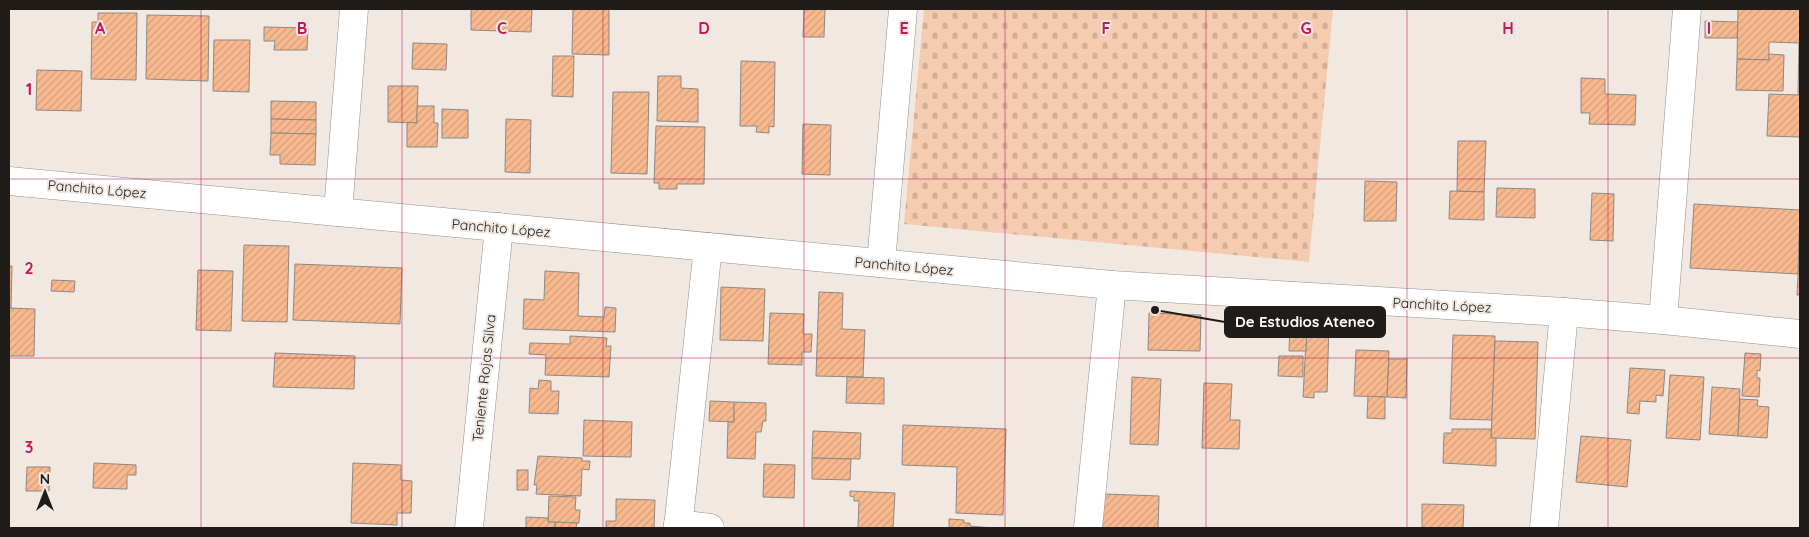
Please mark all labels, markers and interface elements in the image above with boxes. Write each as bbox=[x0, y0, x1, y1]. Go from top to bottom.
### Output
text: A bbox=[95, 18, 106, 38]
text: B bbox=[297, 18, 307, 38]
text: C bbox=[497, 18, 507, 38]
text: D bbox=[698, 18, 710, 38]
text: E bbox=[899, 18, 909, 38]
text: F bbox=[1102, 18, 1111, 38]
text: G bbox=[1300, 18, 1312, 38]
text: H bbox=[1502, 18, 1514, 38]
text: I bbox=[1707, 18, 1711, 38]
text: 1 bbox=[26, 79, 32, 99]
street label: Panchito López bbox=[47, 176, 147, 202]
street label: Panchito López bbox=[451, 215, 551, 241]
street label: Panchito López bbox=[854, 253, 954, 279]
text: 2 bbox=[24, 258, 34, 278]
street label: Panchito López bbox=[1392, 293, 1492, 317]
callout: De Estudios Ateneo bbox=[1225, 307, 1385, 337]
text: De Estudios Ateneo bbox=[1235, 312, 1375, 331]
street label: Teniente Rojas Silva bbox=[468, 313, 500, 443]
text: 3 bbox=[25, 437, 33, 457]
north arrow bbox=[20, 467, 70, 517]
text: N bbox=[40, 470, 50, 488]

